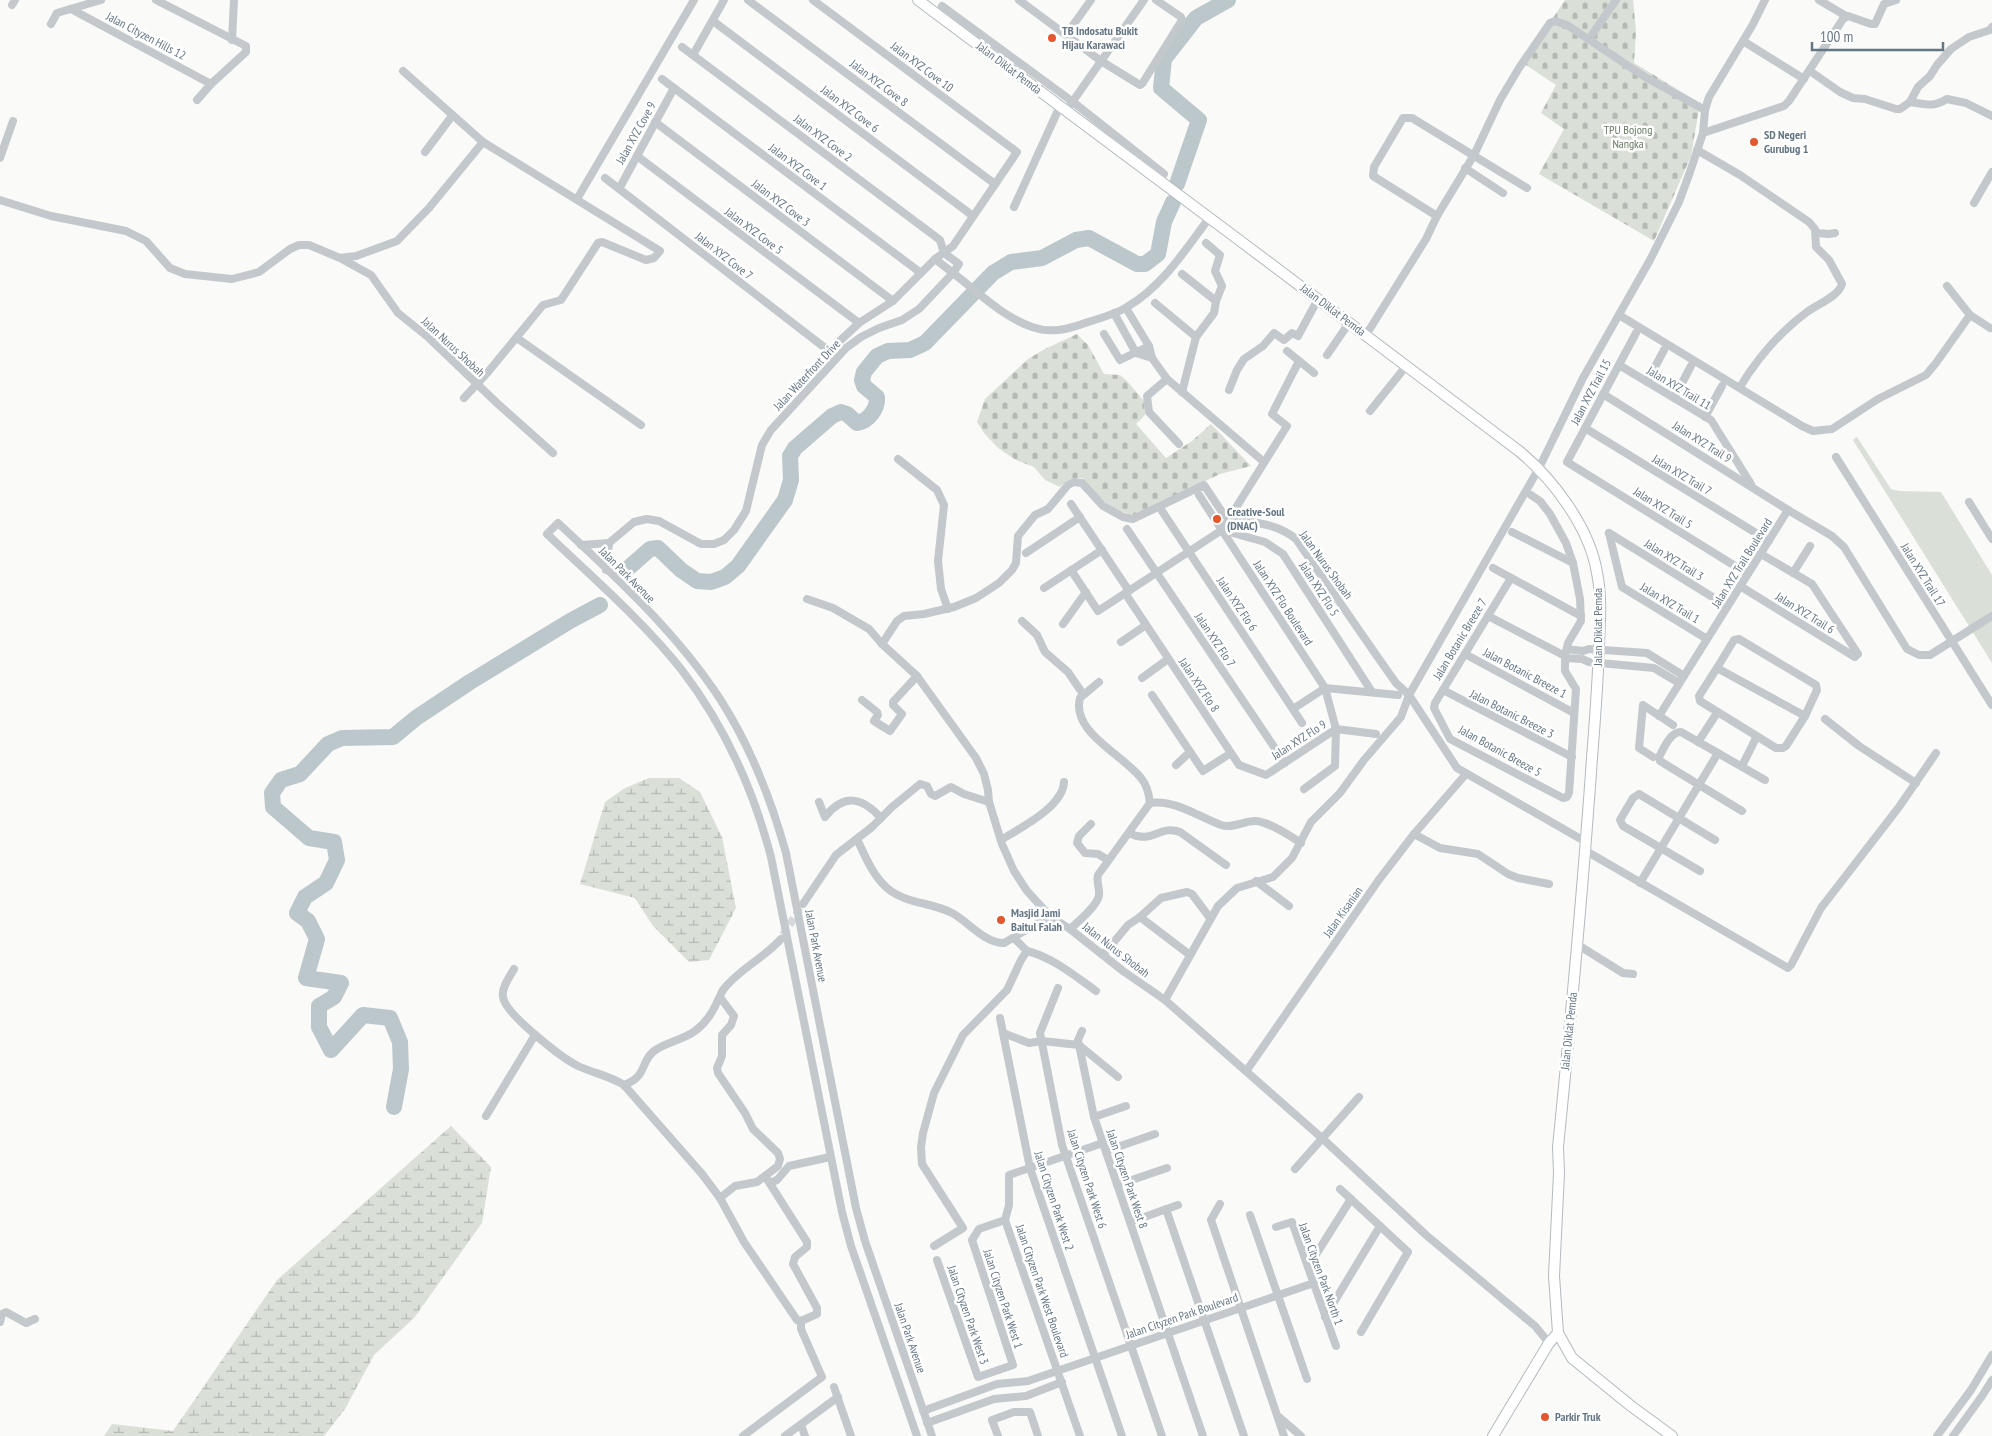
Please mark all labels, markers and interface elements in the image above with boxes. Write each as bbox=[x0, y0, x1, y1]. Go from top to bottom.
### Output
street label: Jalan Cityzen Hills 12 bbox=[103, 8, 189, 63]
scale bar bbox=[1812, 20, 1943, 52]
place label: TB Indosatu Bukit Hijau Karawaci bbox=[1062, 23, 1138, 52]
text: 100 m bbox=[1820, 27, 1853, 46]
marker: TB Indosatu Bukit Hijau Karawaci bbox=[1046, 32, 1058, 44]
street label: Jalan XYZ Cove 10 bbox=[887, 38, 956, 95]
street label: Jalan Diklat Pemda bbox=[973, 38, 1045, 97]
street label: Jalan XYZ Cove 8 bbox=[846, 55, 911, 109]
street label: Jalan XYZ Cove 6 bbox=[817, 81, 882, 135]
street label: Jalan XYZ Cove 9 bbox=[612, 99, 659, 167]
street label: Jalan XYZ Cove 2 bbox=[790, 110, 855, 164]
park label: TPU Bojong Nangka bbox=[1604, 122, 1652, 151]
place label: SD Negeri Gurubug 1 bbox=[1764, 127, 1809, 156]
marker: SD Negeri Gurubug 1 bbox=[1748, 136, 1760, 148]
street label: Jalan XYZ Cove 1 bbox=[765, 139, 830, 193]
street label: Jalan XYZ Cove 3 bbox=[748, 175, 813, 229]
street label: Jalan XYZ Cove 5 bbox=[721, 203, 786, 257]
street label: Jalan XYZ Cove 7 bbox=[692, 228, 756, 283]
street label: Jalan Diklat Pemda bbox=[1297, 280, 1369, 339]
street label: Jalan Nurus Shobah bbox=[418, 313, 488, 380]
street label: Jalan Waterfront Drive bbox=[769, 336, 843, 414]
street label: Jalan XYZ Trail 15 bbox=[1567, 356, 1614, 428]
street label: Jalan XYZ Trail 11 bbox=[1644, 362, 1714, 413]
street label: Jalan XYZ Trail 9 bbox=[1669, 417, 1734, 466]
street label: Jalan XYZ Trail 7 bbox=[1649, 450, 1715, 498]
street label: Jalan XYZ Trail 5 bbox=[1630, 483, 1695, 532]
place label: Creative-Soul (DNAC) bbox=[1227, 504, 1285, 533]
marker: Creative-Soul (DNAC) bbox=[1211, 513, 1223, 525]
street label: Jalan XYZ Trail Boulevard bbox=[1707, 515, 1775, 611]
street label: Jalan Nurus Shobah bbox=[1296, 527, 1356, 602]
street label: Jalan XYZ Trail 3 bbox=[1641, 535, 1706, 584]
street label: Jalan XYZ Trail 17 bbox=[1897, 539, 1949, 609]
street label: Jalan Park Avenue bbox=[595, 543, 659, 606]
street label: Jalan XYZ Flo Boulevard bbox=[1250, 557, 1316, 648]
street label: Jalan XYZ Flo 5 bbox=[1296, 558, 1343, 619]
street label: Jalan XYZ Flo 6 bbox=[1213, 573, 1261, 634]
street label: Jalan XYZ Trail 1 bbox=[1637, 578, 1703, 626]
street label: Jalan Diklat Pemda bbox=[1590, 588, 1605, 667]
street label: Jalan XYZ Trail 6 bbox=[1772, 588, 1837, 637]
street label: Jalan Botanic Breeze 7 bbox=[1429, 595, 1490, 683]
street label: Jalan XYZ Flo 7 bbox=[1191, 609, 1239, 670]
street label: Jalan Botanic Breeze 1 bbox=[1480, 644, 1569, 701]
street label: Jalan XYZ Flo 8 bbox=[1175, 654, 1223, 715]
street label: Jalan Botanic Breeze 3 bbox=[1467, 685, 1557, 741]
street label: Jalan XYZ Flo 9 bbox=[1268, 716, 1329, 763]
street label: Jalan Botanic Breeze 5 bbox=[1455, 721, 1544, 779]
street label: Jalan Kisanian bbox=[1319, 883, 1365, 941]
place label: Masjid Jami Baitul Falah bbox=[1011, 905, 1062, 934]
street label: Jalan Park Avenue bbox=[802, 908, 831, 983]
marker: Masjid Jami Baitul Falah bbox=[995, 914, 1007, 926]
street label: Jalan Nurus Shobah bbox=[1079, 918, 1153, 980]
street label: Jalan Diklat Pemda bbox=[1557, 991, 1580, 1071]
street label: Jalan Cityzen Park West 6 bbox=[1064, 1126, 1111, 1230]
street label: Jalan Cityzen Park West 8 bbox=[1103, 1126, 1151, 1230]
street label: Jalan Cityzen Park West 2 bbox=[1031, 1148, 1078, 1252]
street label: Jalan Cityzen Park North 1 bbox=[1296, 1220, 1347, 1327]
street label: Jalan Cityzen Park West Boulevard bbox=[1012, 1221, 1072, 1359]
street label: Jalan Cityzen Park West 1 bbox=[980, 1246, 1027, 1350]
street label: Jalan Cityzen Park West 3 bbox=[944, 1262, 992, 1366]
street label: Jalan Cityzen Park Boulevard bbox=[1123, 1289, 1240, 1342]
street label: Jalan Park Avenue bbox=[891, 1300, 929, 1375]
place label: Parkir Truk bbox=[1555, 1409, 1601, 1424]
marker: Parkir Truk bbox=[1539, 1411, 1551, 1423]

